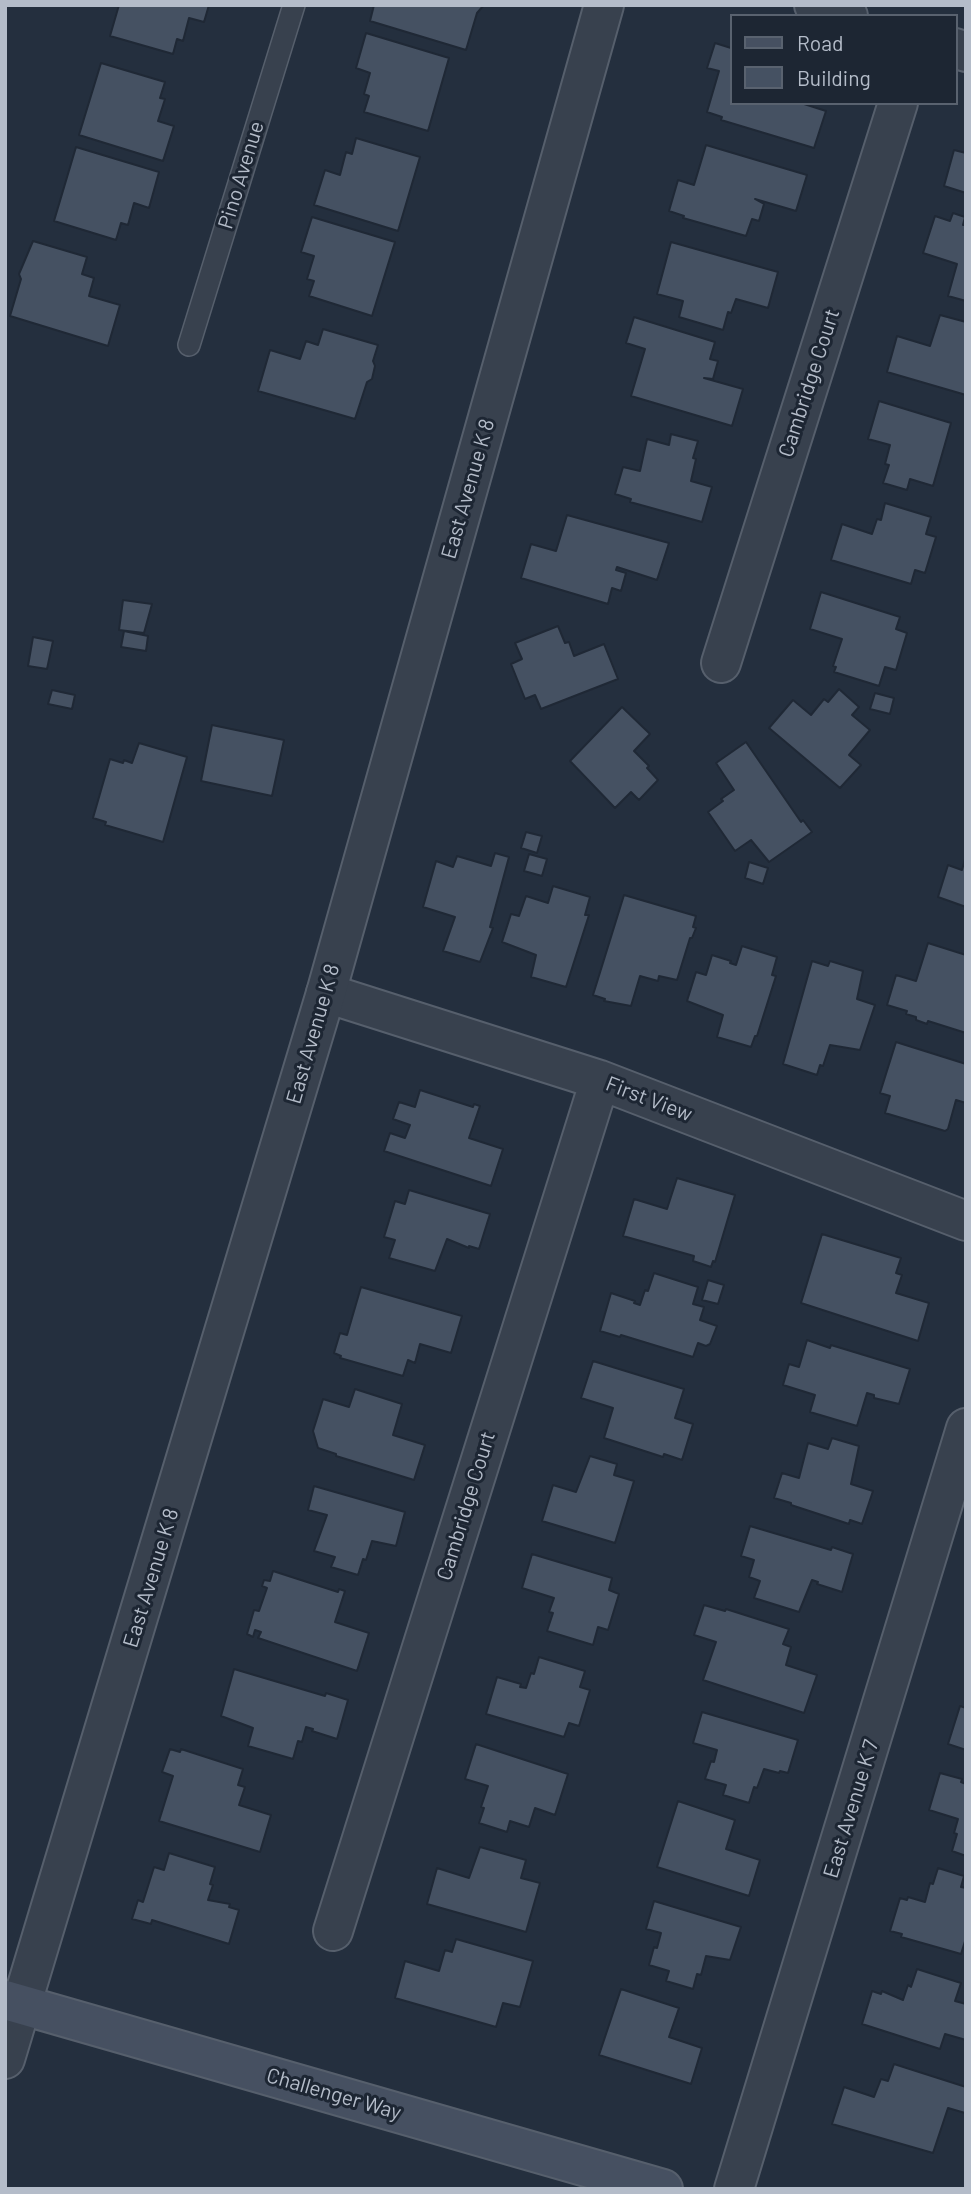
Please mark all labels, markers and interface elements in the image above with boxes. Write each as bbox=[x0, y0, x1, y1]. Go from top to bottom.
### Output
legend bbox=[730, 14, 957, 105]
text: Road bbox=[797, 30, 843, 55]
text: Building bbox=[797, 65, 871, 90]
street label: Pino Avenue bbox=[213, 118, 269, 232]
street label: Cambridge Court bbox=[773, 306, 845, 460]
street label: East Avenue K 8 bbox=[436, 416, 500, 562]
street label: East Avenue K 8 bbox=[281, 961, 345, 1107]
street label: First View bbox=[602, 1071, 696, 1127]
street label: Cambridge Court bbox=[431, 1429, 501, 1583]
street label: East Avenue K 8 bbox=[118, 1505, 184, 1651]
street label: East Avenue K 7 bbox=[818, 1737, 884, 1881]
street label: Challenger Way bbox=[264, 2063, 404, 2125]

